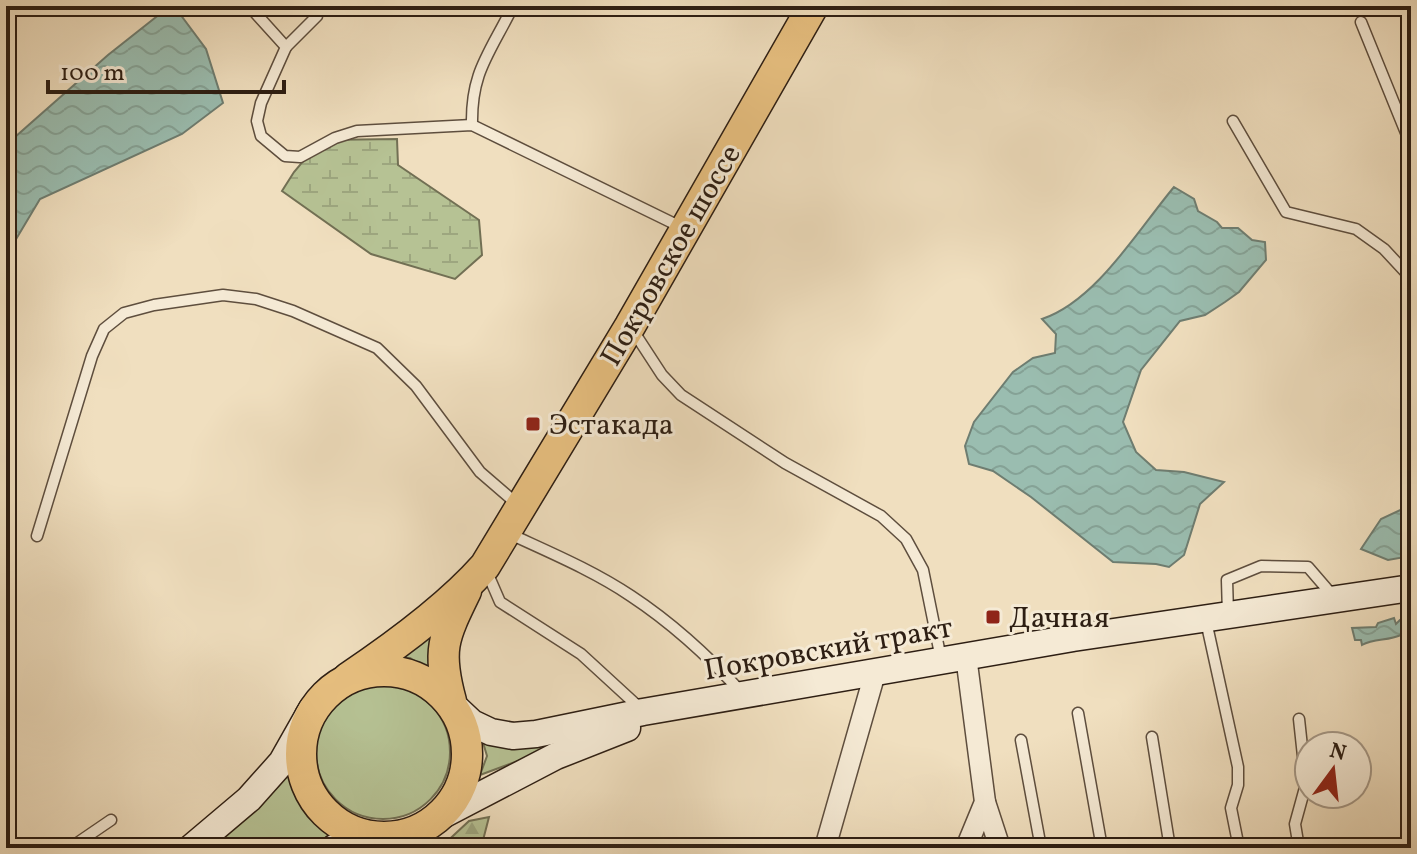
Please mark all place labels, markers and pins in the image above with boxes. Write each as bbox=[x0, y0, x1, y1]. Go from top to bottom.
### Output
place label: Эстакада bbox=[549, 405, 674, 447]
marker: Эстакада bbox=[524, 415, 542, 433]
place label: Дачная bbox=[1009, 598, 1109, 640]
marker: Дачная bbox=[984, 608, 1002, 626]

